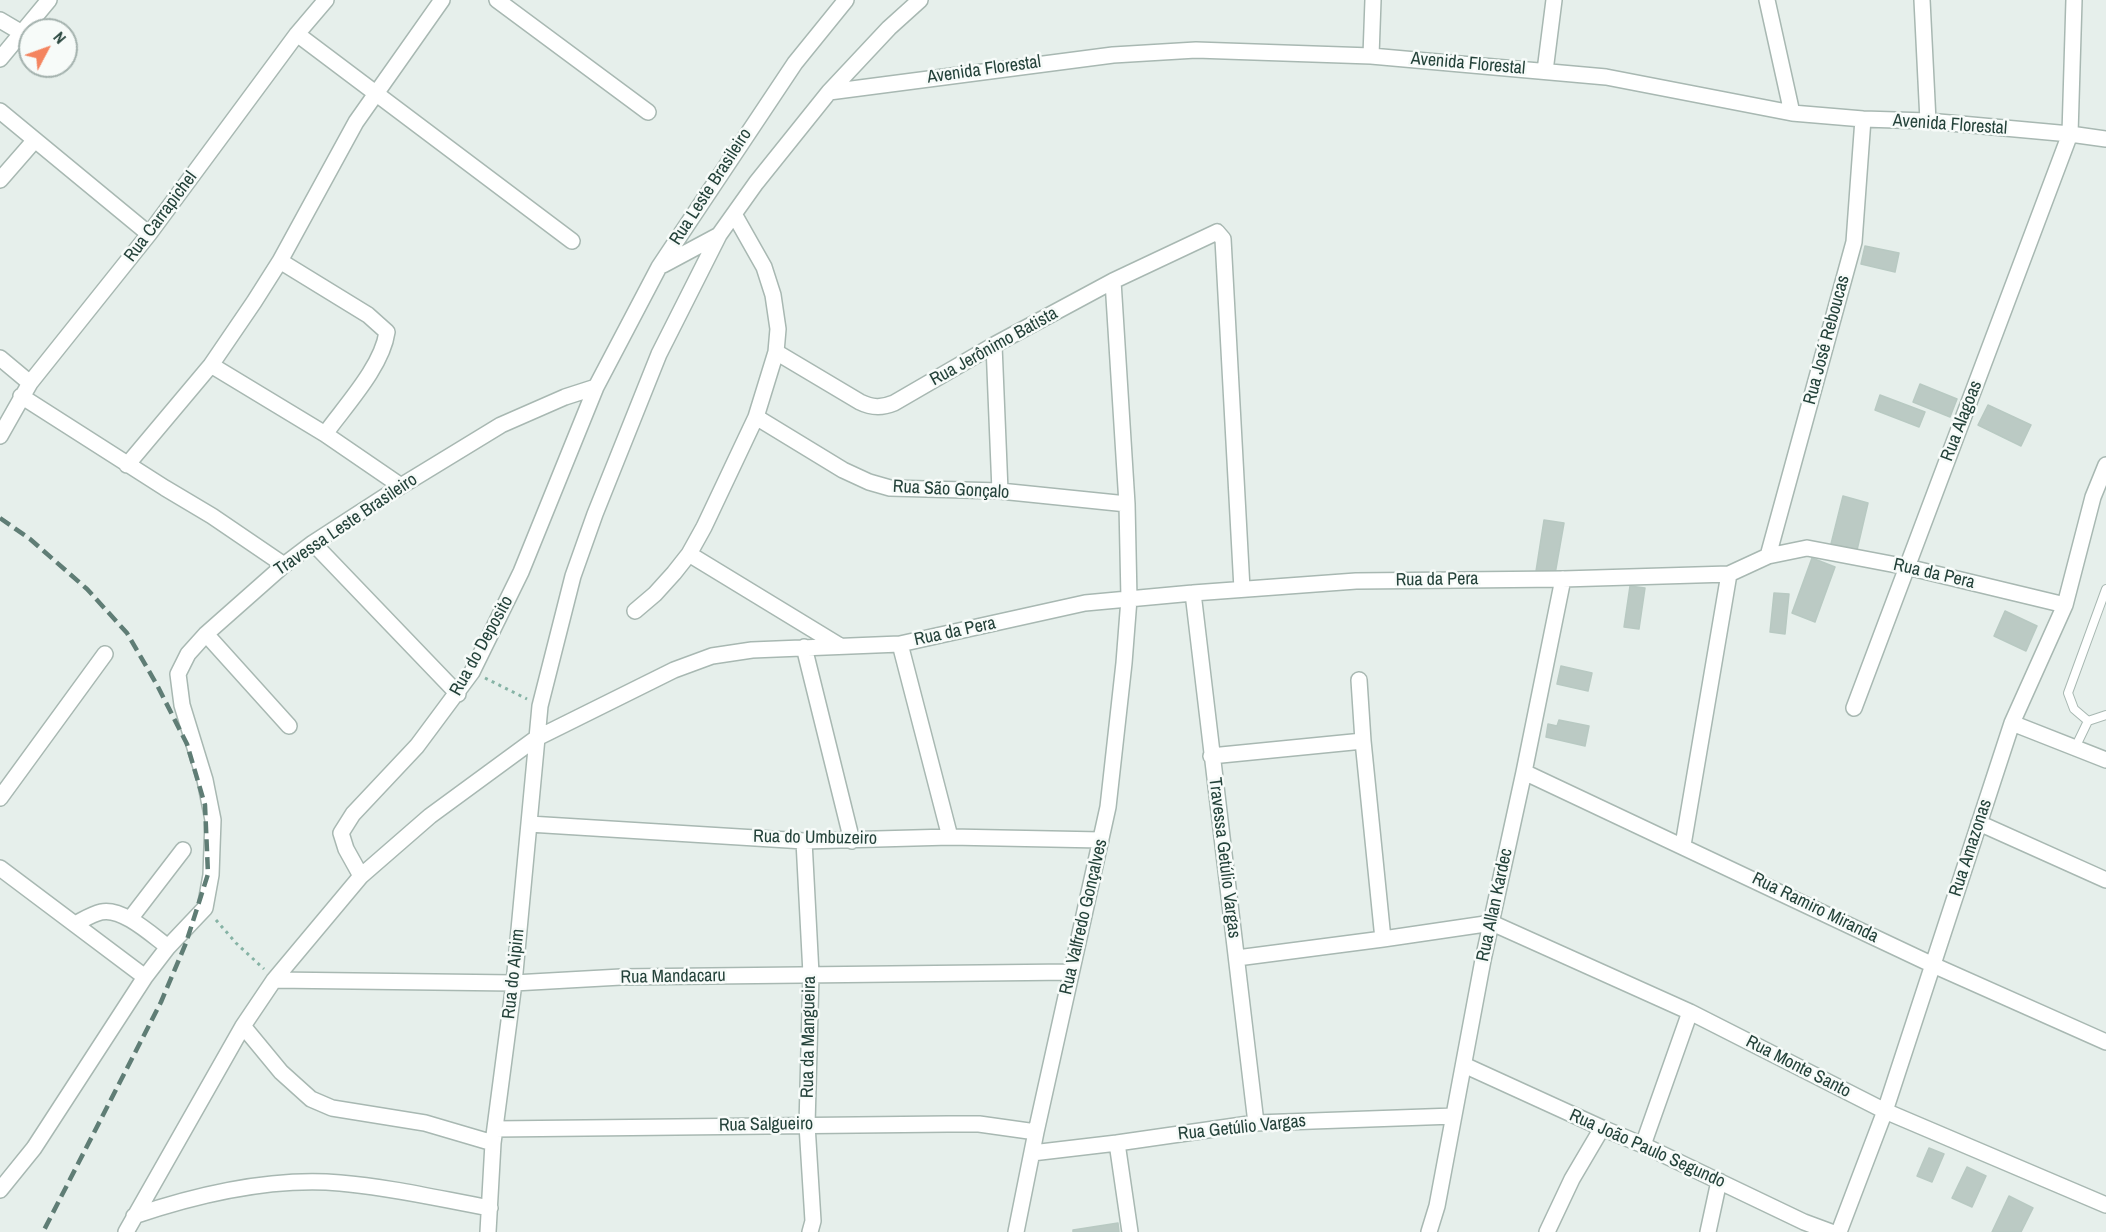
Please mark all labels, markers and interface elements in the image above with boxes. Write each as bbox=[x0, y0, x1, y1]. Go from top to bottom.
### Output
north arrow bbox=[18, 18, 78, 78]
text: N bbox=[49, 27, 71, 48]
street label: Avenida Florestal bbox=[1410, 48, 1526, 80]
street label: Avenida Florestal bbox=[926, 51, 1042, 89]
street label: Avenida Florestal bbox=[1892, 110, 2008, 140]
street label: Rua Leste Brasileiro bbox=[665, 125, 757, 249]
street label: Rua Carrapichel bbox=[120, 168, 202, 266]
street label: Rua José Reboucas bbox=[1799, 273, 1855, 407]
street label: Rua Jerônimo Batista bbox=[926, 303, 1062, 391]
street label: Rua Alagoas bbox=[1937, 378, 1987, 464]
street label: Travessa Leste Brasileiro bbox=[270, 469, 422, 581]
street label: Rua São Gonçalo bbox=[892, 476, 1010, 504]
street label: Rua da Pera bbox=[1891, 554, 1977, 594]
street label: Rua da Pera bbox=[1395, 568, 1479, 592]
street label: Rua do Deposito bbox=[446, 592, 518, 700]
street label: Rua da Pera bbox=[912, 613, 998, 651]
street label: Travessa Getúlio Vargas bbox=[1203, 776, 1245, 940]
street label: Rua Amazonas bbox=[1945, 797, 1997, 899]
street label: Rua do Umbuzeiro bbox=[753, 826, 877, 850]
street label: Rua Valfredo Gonçalves bbox=[1056, 837, 1112, 997]
street label: Rua Allan Kardec bbox=[1472, 847, 1518, 963]
street label: Rua Ramiro Miranda bbox=[1748, 868, 1882, 948]
street label: Rua do Aipim bbox=[499, 928, 529, 1020]
street label: Rua Mandacaru bbox=[620, 965, 726, 989]
street label: Rua da Mangueira bbox=[797, 976, 821, 1098]
street label: Rua Monte Santo bbox=[1742, 1031, 1854, 1103]
street label: Rua João Paulo Segundo bbox=[1566, 1105, 1728, 1193]
street label: Rua Getúlio Vargas bbox=[1177, 1111, 1307, 1145]
street label: Rua Salgueiro bbox=[719, 1113, 813, 1137]

